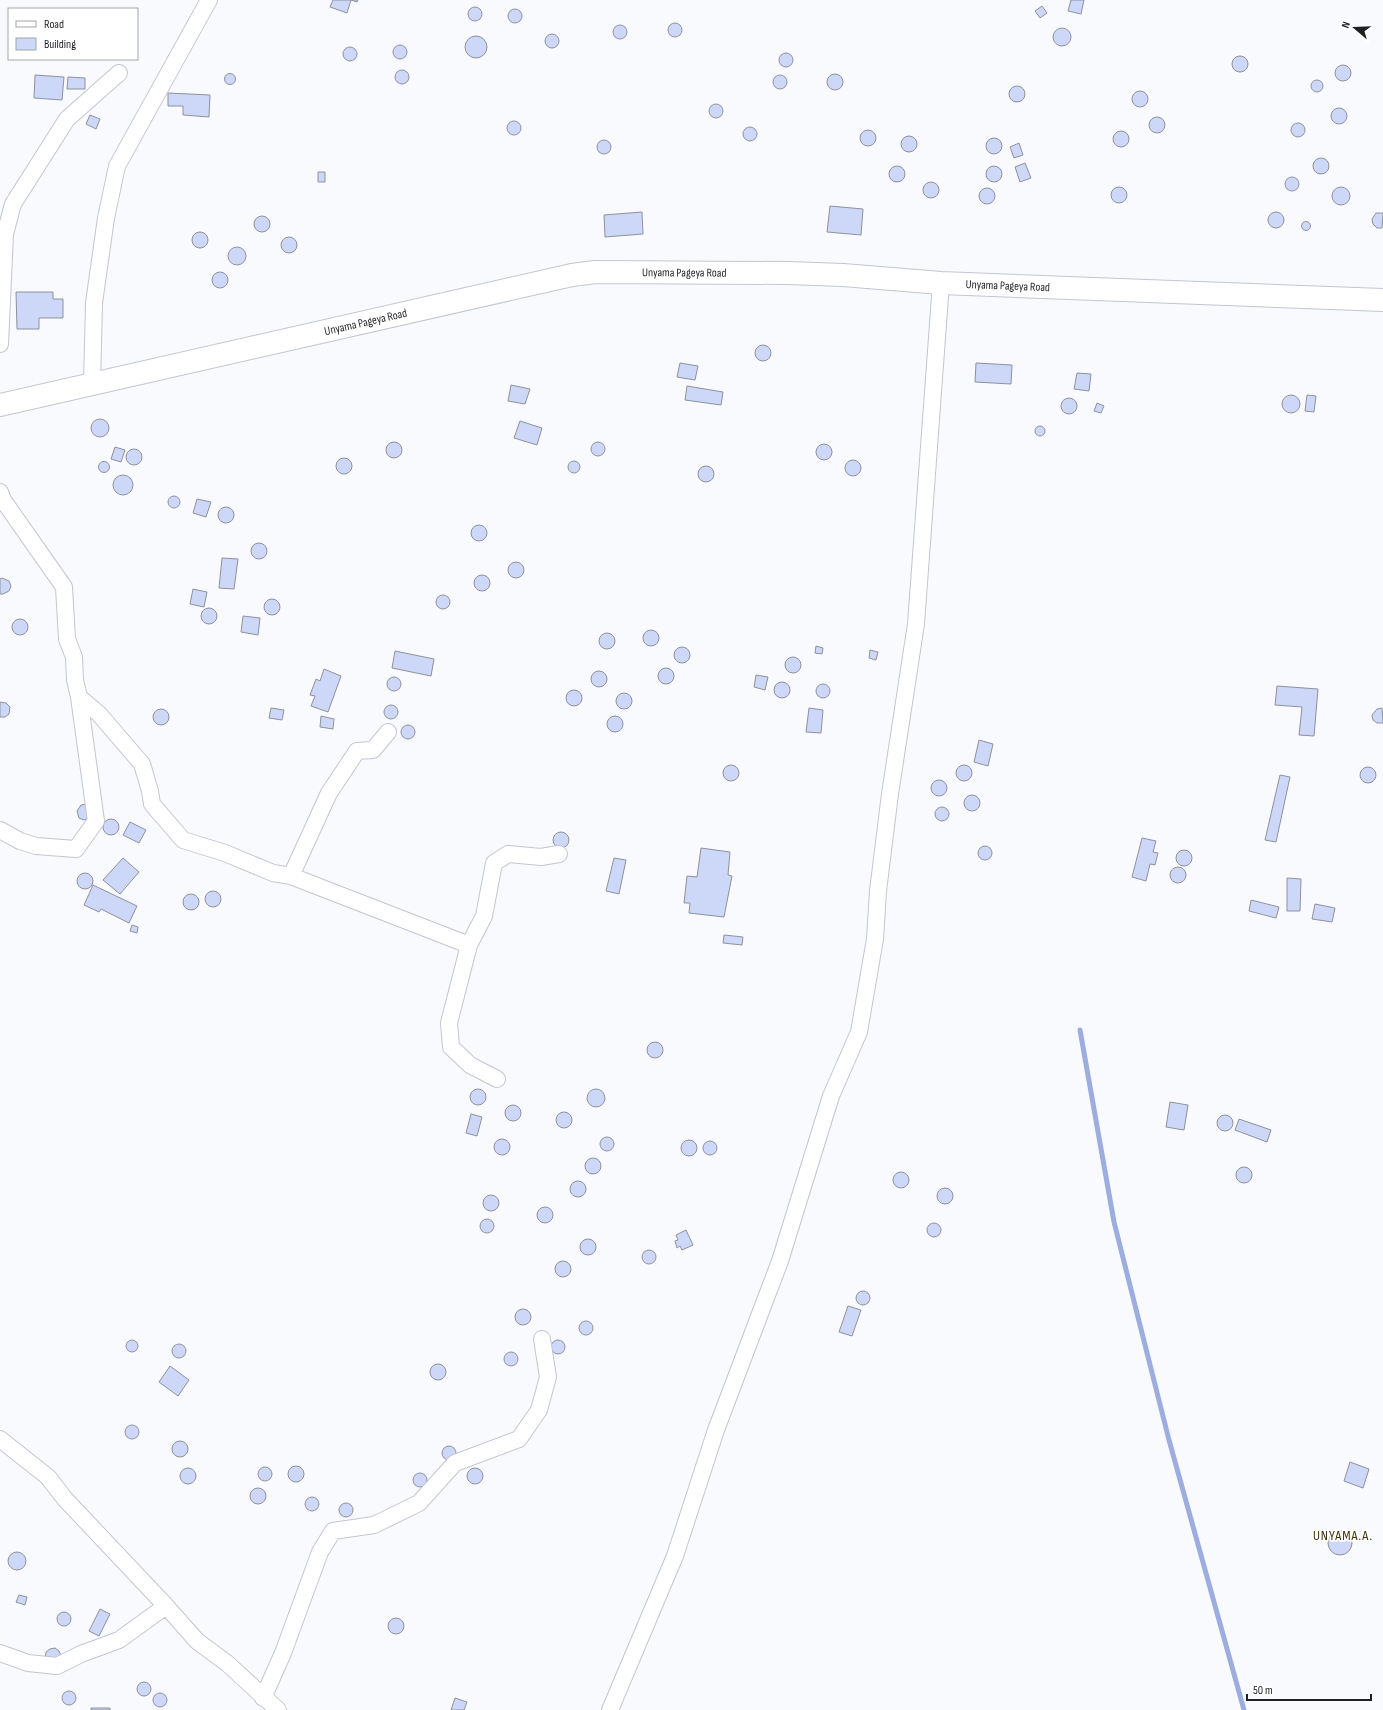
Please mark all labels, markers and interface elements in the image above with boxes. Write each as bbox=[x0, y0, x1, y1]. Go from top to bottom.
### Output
legend bbox=[8, 8, 138, 60]
north arrow bbox=[1335, 8, 1375, 48]
text: Road bbox=[44, 17, 64, 32]
text: N bbox=[1339, 20, 1353, 30]
text: Building bbox=[44, 37, 76, 52]
street label: Unyama Pageya Road bbox=[642, 265, 726, 280]
street label: Unyama Pageya Road bbox=[965, 276, 1050, 295]
street label: Unyama Pageya Road bbox=[323, 305, 409, 339]
district label: UNYAMA.A. bbox=[1313, 1527, 1373, 1544]
scale bar bbox=[1247, 1676, 1371, 1702]
text: 50 m bbox=[1253, 1683, 1273, 1698]

